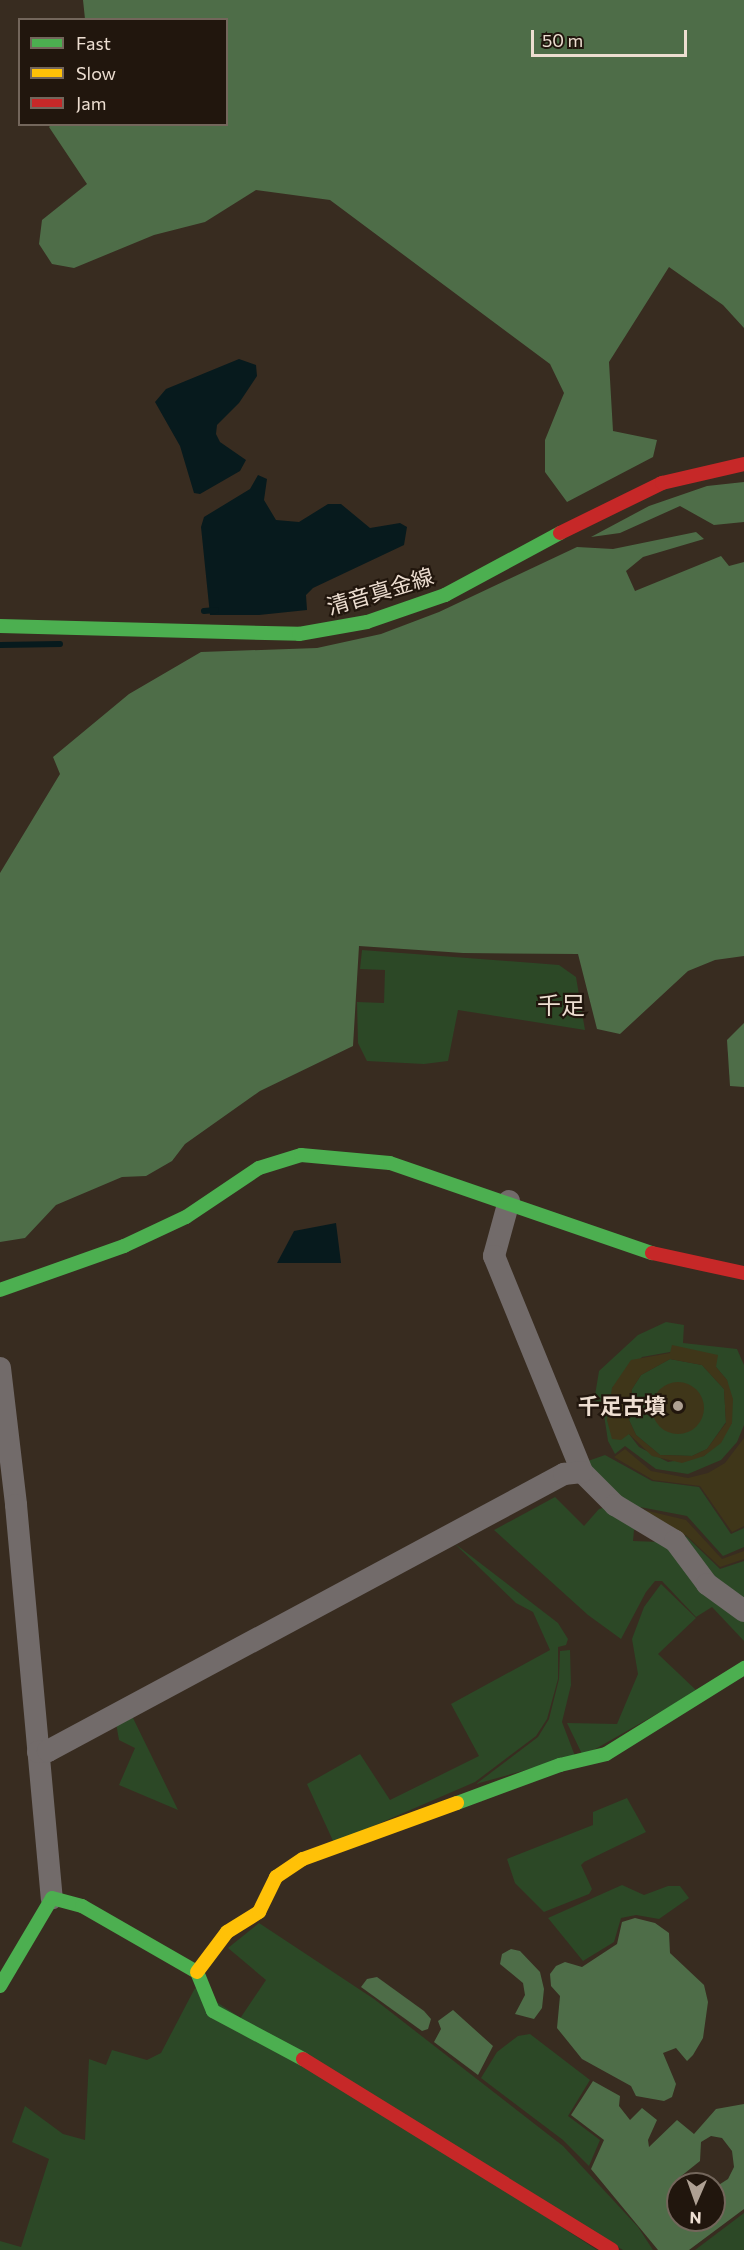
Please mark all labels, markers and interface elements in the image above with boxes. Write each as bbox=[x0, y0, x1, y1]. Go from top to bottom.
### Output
legend bbox=[18, 18, 228, 126]
scale bar bbox=[534, 18, 690, 56]
text: 50 m bbox=[542, 29, 583, 51]
text: Fast bbox=[76, 32, 111, 54]
text: Slow bbox=[76, 62, 116, 84]
text: Jam bbox=[76, 92, 106, 114]
street label: 清音真金線 bbox=[324, 562, 436, 620]
district label: 千足 bbox=[537, 991, 585, 1019]
place label: 千足古墳 bbox=[578, 1393, 666, 1419]
marker: 千足古墳 bbox=[671, 1399, 685, 1413]
north arrow bbox=[666, 2172, 726, 2232]
text: N bbox=[689, 2209, 702, 2228]

